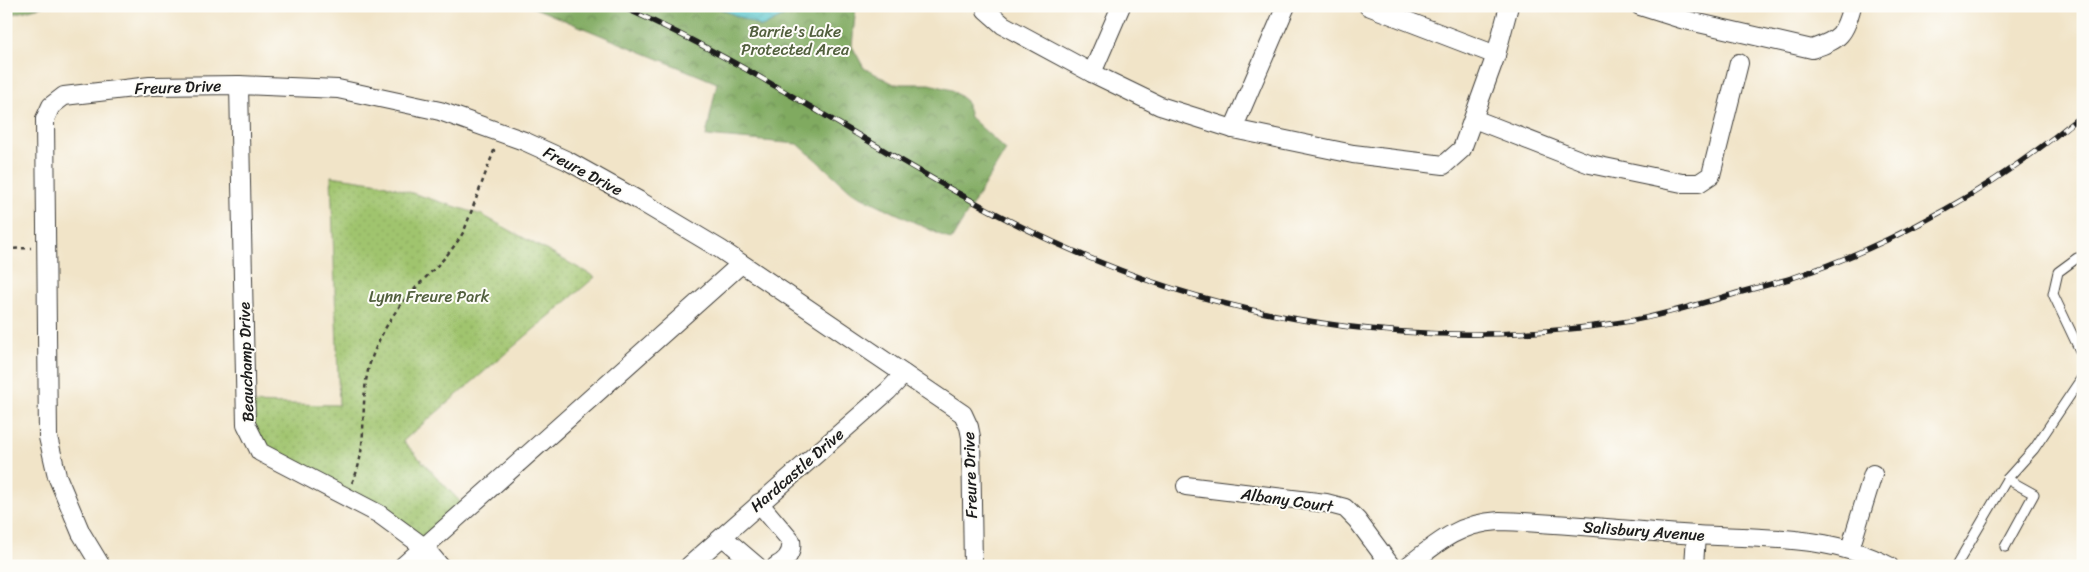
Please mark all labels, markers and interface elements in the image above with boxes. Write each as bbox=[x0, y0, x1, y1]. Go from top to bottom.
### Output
park label: Barrie's Lake Protected Area bbox=[741, 17, 850, 64]
street label: Freure Drive bbox=[134, 71, 222, 103]
street label: Freure Drive bbox=[538, 138, 628, 204]
park label: Lynn Freure Park bbox=[369, 282, 490, 311]
street label: Beauchamp Drive bbox=[229, 301, 263, 422]
street label: Hardcastle Drive bbox=[743, 421, 851, 519]
street label: Freure Drive bbox=[954, 431, 986, 519]
street label: Albany Court bbox=[1238, 479, 1335, 521]
street label: Salisbury Avenue bbox=[1582, 512, 1706, 550]

